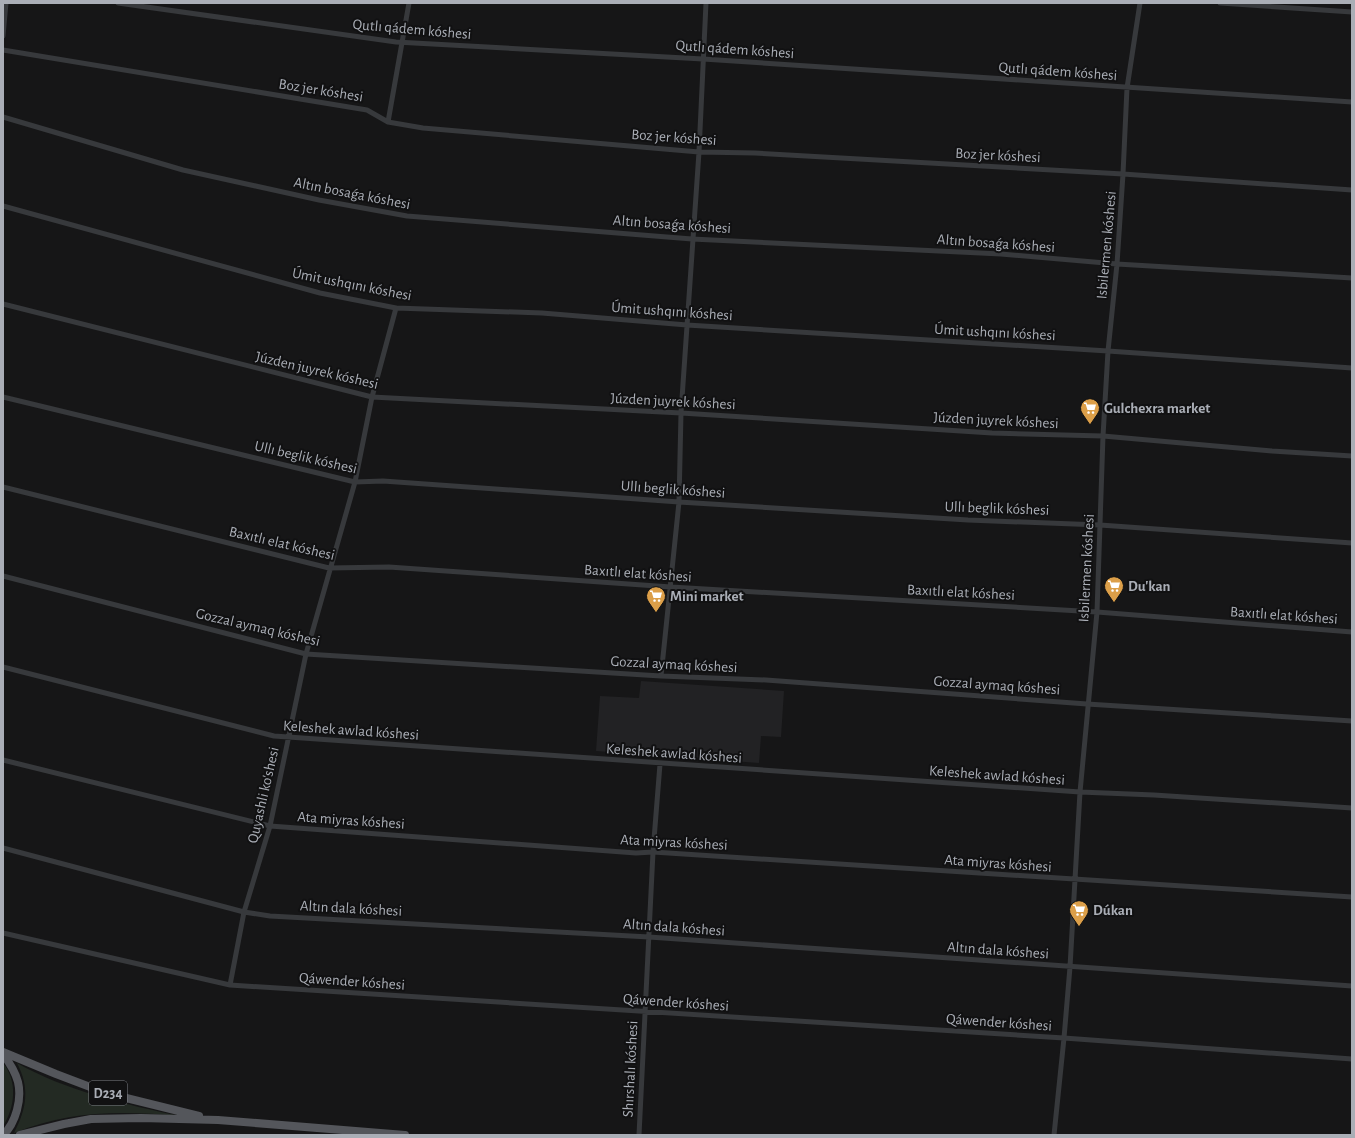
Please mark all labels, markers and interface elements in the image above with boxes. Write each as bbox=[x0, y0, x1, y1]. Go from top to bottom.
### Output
street label: Qutlı qádem kóshesi bbox=[352, 17, 472, 42]
street label: Qutlı qádem kóshesi bbox=[675, 38, 795, 61]
street label: Qutlı qádem kóshesi bbox=[998, 60, 1118, 83]
street label: Boz jer kóshesi bbox=[278, 76, 364, 105]
street label: Boz jer kóshesi bbox=[631, 127, 717, 148]
street label: Boz jer kóshesi bbox=[955, 146, 1041, 165]
street label: Altın bosaǵa kóshesi bbox=[292, 175, 411, 212]
street label: Isbilermen kóshesi bbox=[1094, 190, 1119, 300]
street label: Altın bosaǵa kóshesi bbox=[612, 213, 732, 236]
street label: Altın bosaǵa kóshesi bbox=[936, 232, 1056, 255]
street label: Úmit ushqını kóshesi bbox=[291, 264, 413, 303]
street label: Úmit ushqını kóshesi bbox=[611, 298, 733, 323]
street label: Úmit ushqını kóshesi bbox=[934, 320, 1056, 343]
street label: Júzden juyrek kóshesi bbox=[254, 349, 380, 392]
street label: Júzden juyrek kóshesi bbox=[610, 391, 736, 412]
supermarket icon: Gulchexra market bbox=[1079, 397, 1101, 425]
place label: Gulchexra market bbox=[1104, 401, 1210, 416]
street label: Júzden juyrek kóshesi bbox=[933, 410, 1059, 431]
street label: Ullı beglik kóshesi bbox=[253, 438, 359, 477]
street label: Ullı beglik kóshesi bbox=[620, 478, 726, 501]
street label: Ullı beglik kóshesi bbox=[944, 499, 1050, 518]
street label: Isbilermen kóshesi bbox=[1076, 513, 1097, 623]
street label: Baxıtlı elat kóshesi bbox=[228, 524, 336, 563]
street label: Baxıtlı elat kóshesi bbox=[584, 562, 692, 585]
supermarket icon: Du'kan bbox=[1103, 575, 1125, 603]
place label: Du'kan bbox=[1128, 579, 1171, 594]
street label: Baxıtlı elat kóshesi bbox=[907, 582, 1015, 603]
supermarket icon: Mini market bbox=[645, 585, 667, 613]
place label: Mini market bbox=[670, 589, 744, 604]
street label: Baxıtlı elat kóshesi bbox=[1230, 604, 1338, 627]
street label: Gozzal aymaq kóshesi bbox=[194, 606, 321, 649]
street label: Gozzal aymaq kóshesi bbox=[610, 654, 738, 675]
street label: Gozzal aymaq kóshesi bbox=[933, 674, 1061, 697]
street label: Keleshek awlad kóshesi bbox=[283, 718, 419, 743]
street label: Keleshek awlad kóshesi bbox=[606, 741, 742, 766]
street label: Quyashli ko'shesi bbox=[245, 745, 282, 845]
street label: Keleshek awlad kóshesi bbox=[929, 763, 1065, 788]
street label: Ata miyras kóshesi bbox=[297, 809, 405, 832]
street label: Ata miyras kóshesi bbox=[620, 832, 728, 853]
street label: Ata miyras kóshesi bbox=[944, 852, 1052, 875]
street label: Altın dala kóshesi bbox=[300, 898, 402, 919]
supermarket icon: Dúkan bbox=[1068, 899, 1090, 927]
place label: Dúkan bbox=[1093, 903, 1133, 918]
street label: Altın dala kóshesi bbox=[622, 916, 725, 939]
street label: Altın dala kóshesi bbox=[946, 939, 1049, 962]
street label: Qáwender kóshesi bbox=[298, 970, 406, 993]
street label: Qáwender kóshesi bbox=[622, 991, 730, 1014]
street label: Qáwender kóshesi bbox=[945, 1011, 1053, 1034]
street label: Shırshalı kóshesi bbox=[620, 1020, 641, 1118]
road number: D234 bbox=[89, 1081, 127, 1105]

